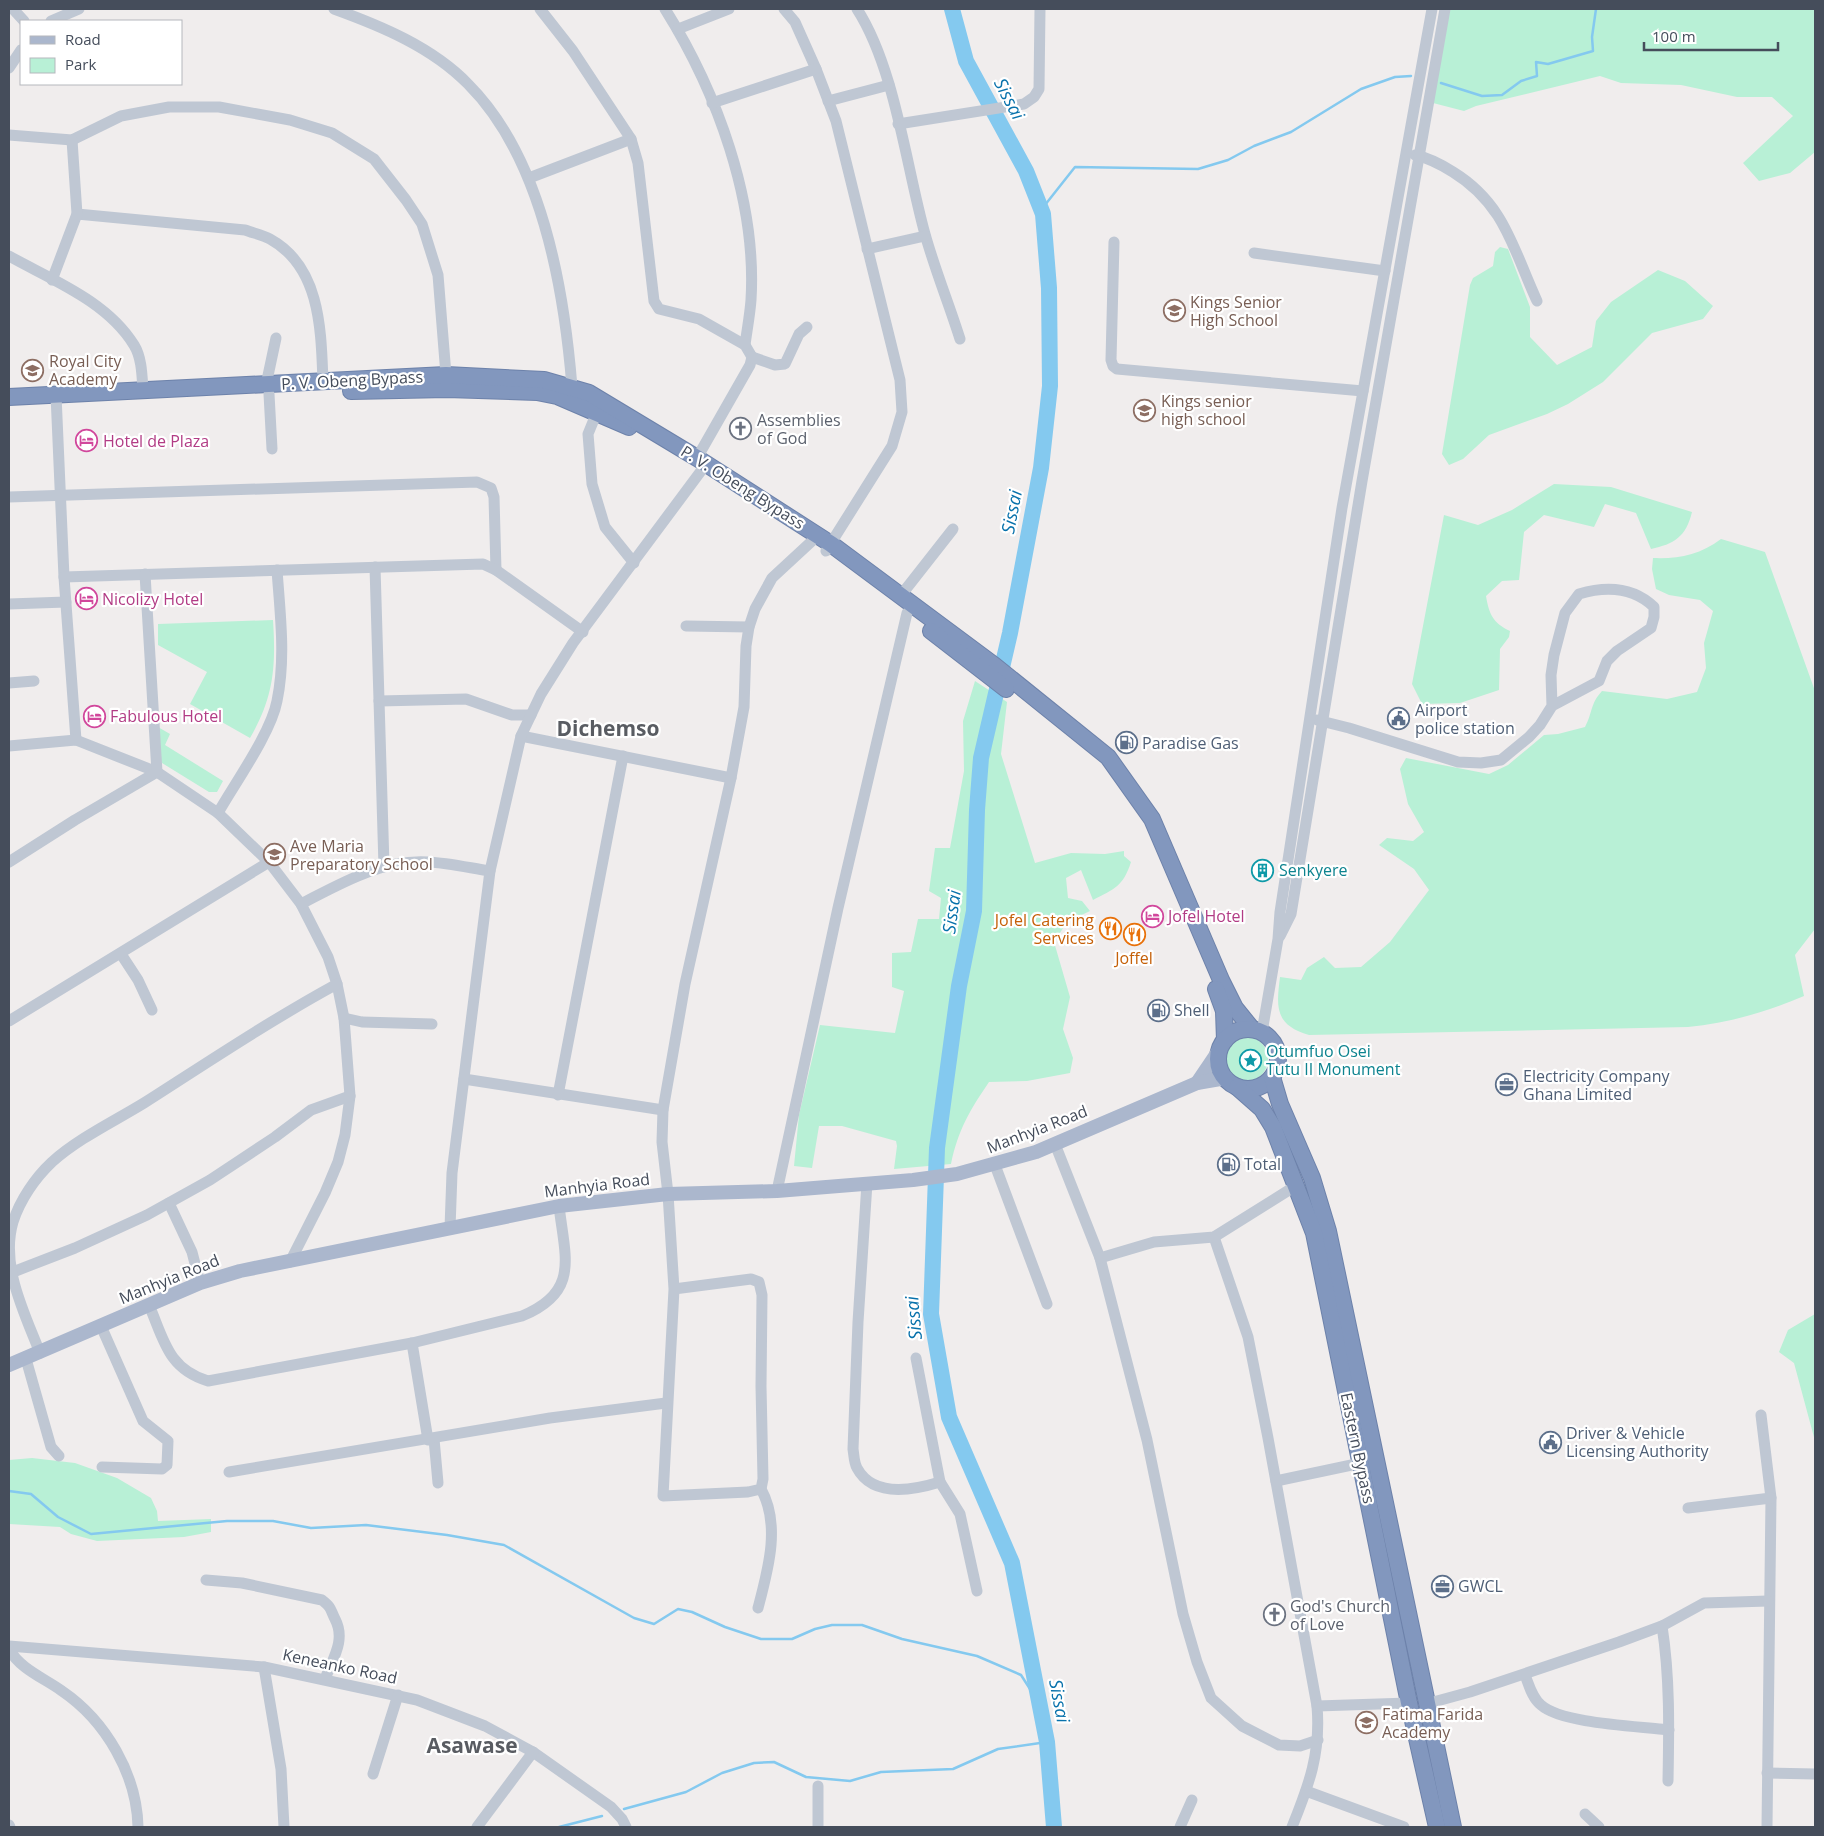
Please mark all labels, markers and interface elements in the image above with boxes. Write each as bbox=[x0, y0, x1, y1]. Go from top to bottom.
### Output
legend bbox=[20, 20, 182, 85]
scale bar bbox=[1644, 20, 1778, 52]
text: 100 m bbox=[1652, 26, 1696, 46]
text: Road bbox=[65, 29, 101, 49]
text: Park bbox=[65, 54, 96, 74]
water label: Sissai bbox=[989, 74, 1031, 124]
place label: Kings Senior High School bbox=[1190, 291, 1282, 331]
school or university icon: Kings Senior High School bbox=[1162, 299, 1186, 323]
place label: Royal City Academy bbox=[49, 350, 122, 390]
school or university icon: Royal City Academy bbox=[21, 358, 45, 382]
street label: P. V. Obeng Bypass bbox=[280, 365, 424, 395]
place label: Kings senior high school bbox=[1161, 390, 1252, 430]
school or university icon: Kings senior high school bbox=[1133, 398, 1157, 422]
place label: Assemblies of God bbox=[757, 409, 841, 449]
church icon: Assemblies of God bbox=[729, 417, 753, 441]
hotel icon: Hotel de Plaza bbox=[75, 429, 99, 453]
place label: Hotel de Plaza bbox=[103, 430, 209, 452]
street label: P. V. Obeng Bypass bbox=[677, 440, 809, 534]
water label: Sissai bbox=[995, 488, 1027, 536]
hotel icon: Nicolizy Hotel bbox=[74, 587, 98, 611]
place label: Nicolizy Hotel bbox=[102, 588, 203, 610]
place label: Airport police station bbox=[1415, 699, 1515, 739]
hotel icon: Fabulous Hotel bbox=[82, 704, 106, 728]
place label: Fabulous Hotel bbox=[110, 705, 222, 727]
public building icon: Airport police station bbox=[1387, 707, 1411, 731]
district label: Dichemso bbox=[556, 714, 660, 742]
fuel station icon: Paradise Gas bbox=[1114, 731, 1138, 755]
place label: Paradise Gas bbox=[1142, 732, 1239, 754]
place label: Ave Maria Preparatory School bbox=[290, 835, 433, 875]
school or university icon: Ave Maria Preparatory School bbox=[262, 843, 286, 867]
building icon: Senkyere bbox=[1251, 858, 1275, 882]
place label: Senkyere bbox=[1279, 859, 1348, 881]
water label: Sissai bbox=[936, 888, 966, 935]
hotel icon: Jofel Hotel bbox=[1140, 904, 1164, 928]
place label: Jofel Hotel bbox=[1166, 905, 1245, 927]
place label: Jofel Catering Services bbox=[993, 909, 1094, 949]
restaurant icon: Jofel Catering Services bbox=[1098, 917, 1122, 941]
restaurant icon: Joffel bbox=[1122, 922, 1146, 946]
place label: Joffel bbox=[1113, 947, 1153, 969]
fuel station icon: Shell bbox=[1146, 998, 1170, 1022]
place label: Shell bbox=[1174, 999, 1210, 1021]
place label: Otumfuo Osei Tutu II Monument bbox=[1266, 1040, 1401, 1080]
place icon: Otumfuo Osei Tutu II Monument bbox=[1238, 1048, 1262, 1072]
place label: Electricity Company Ghana Limited bbox=[1523, 1065, 1670, 1105]
office icon: Electricity Company Ghana Limited bbox=[1495, 1073, 1519, 1097]
street label: Manhyia Road bbox=[983, 1100, 1091, 1158]
fuel station icon: Total bbox=[1216, 1152, 1240, 1176]
place label: Total bbox=[1244, 1153, 1281, 1175]
street label: Manhyia Road bbox=[543, 1168, 651, 1202]
street label: Manhyia Road bbox=[116, 1249, 222, 1309]
water label: Sissai bbox=[899, 1295, 927, 1341]
street label: Eastern Bypass bbox=[1336, 1391, 1380, 1505]
place label: Driver & Vehicle Licensing Authority bbox=[1566, 1422, 1710, 1462]
public building icon: Driver & Vehicle Licensing Authority bbox=[1538, 1430, 1562, 1454]
office icon: GWCL bbox=[1430, 1574, 1454, 1598]
place label: GWCL bbox=[1458, 1575, 1503, 1597]
place label: God's Church of Love bbox=[1290, 1595, 1390, 1635]
church icon: God's Church of Love bbox=[1262, 1603, 1286, 1627]
street label: Keneanko Road bbox=[281, 1643, 399, 1689]
water label: Sissai bbox=[1044, 1677, 1076, 1725]
place label: Fatima Farida Academy bbox=[1382, 1703, 1483, 1743]
school or university icon: Fatima Farida Academy bbox=[1354, 1711, 1378, 1735]
district label: Asawase bbox=[426, 1731, 518, 1759]

